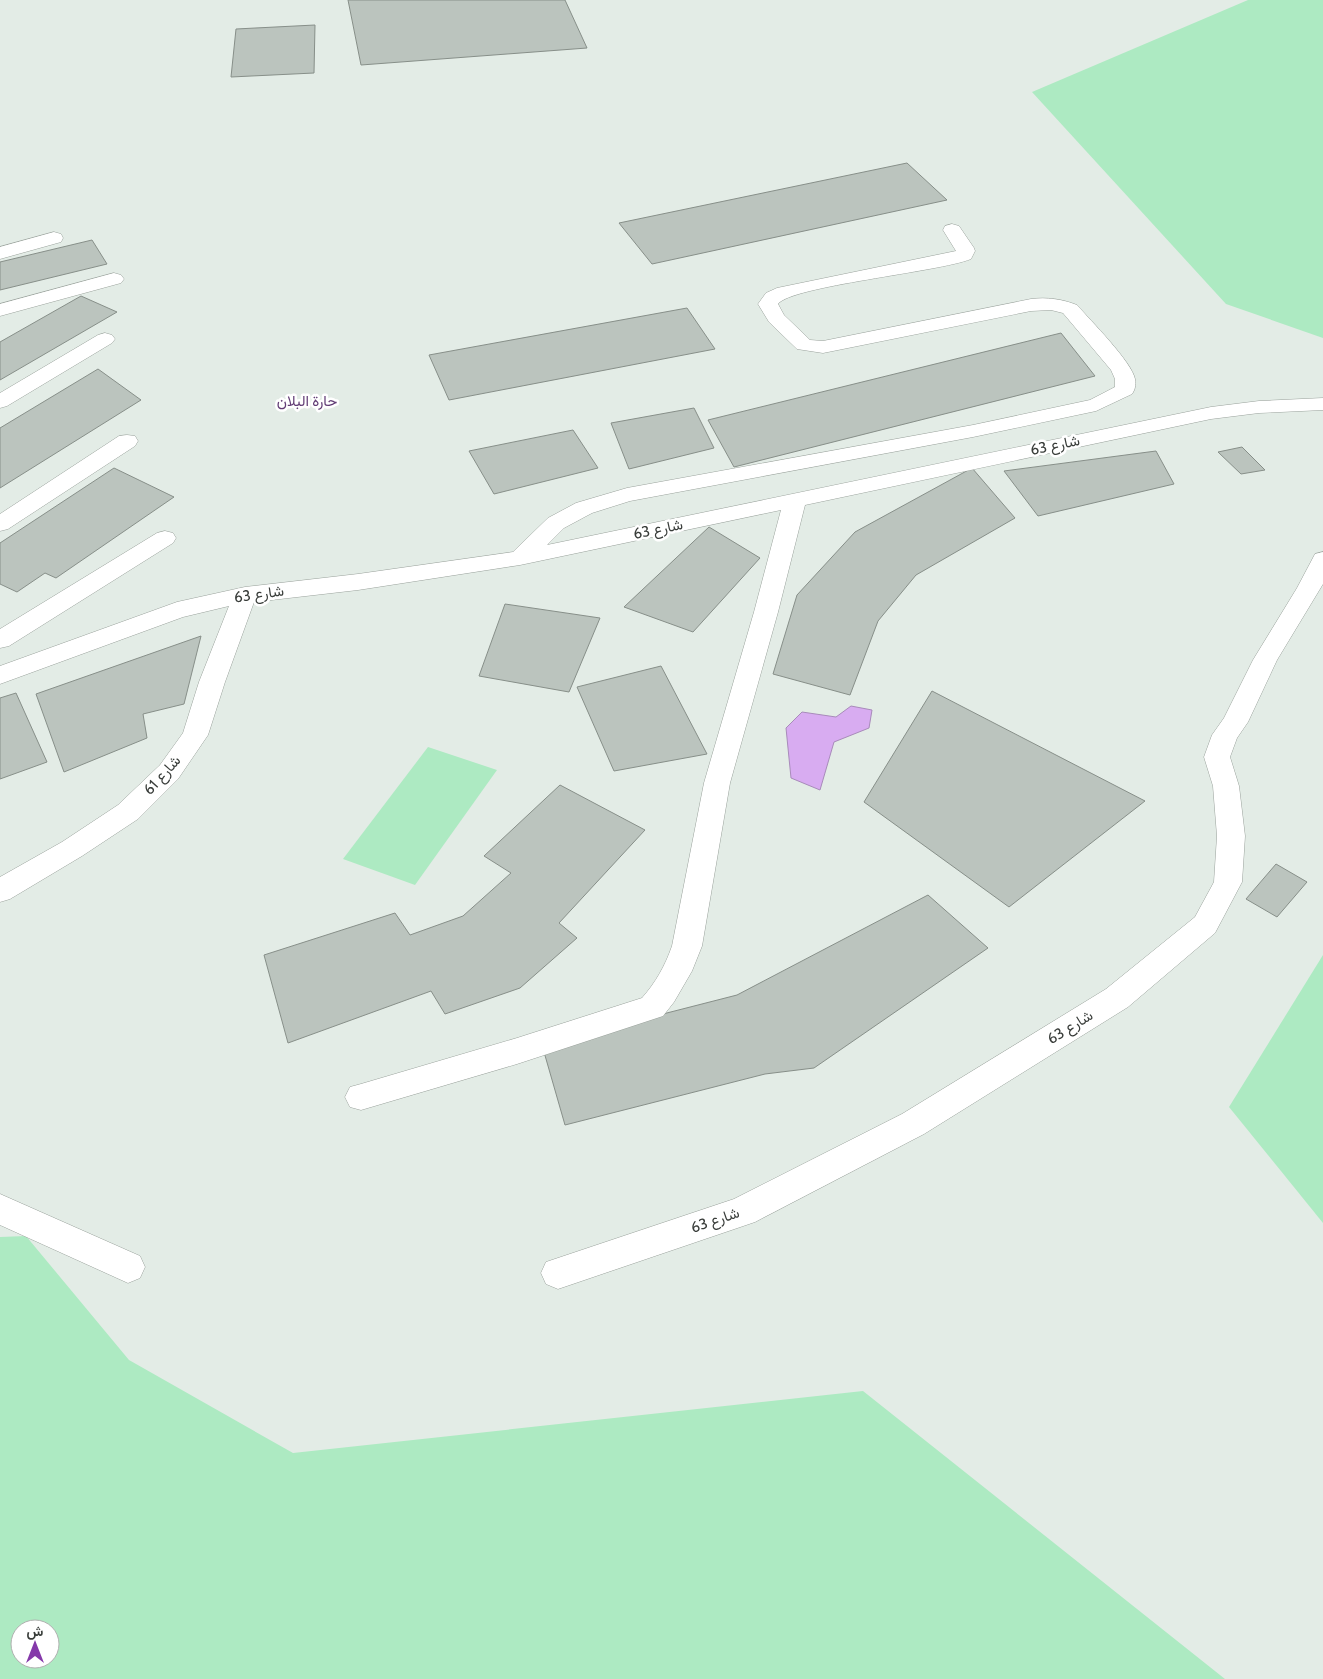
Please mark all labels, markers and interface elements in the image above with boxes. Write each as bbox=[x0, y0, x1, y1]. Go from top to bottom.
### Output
district label: حارة البلان bbox=[277, 392, 337, 410]
street label: شارع 63 bbox=[1029, 431, 1082, 461]
street label: شارع 63 bbox=[632, 515, 685, 545]
street label: شارع 63 bbox=[233, 582, 286, 608]
street label: شارع 61 bbox=[140, 751, 186, 800]
street label: شارع 63 bbox=[1044, 1006, 1097, 1050]
street label: شارع 63 bbox=[688, 1203, 742, 1239]
north arrow bbox=[10, 1619, 60, 1669]
text: ش bbox=[27, 1622, 44, 1640]

